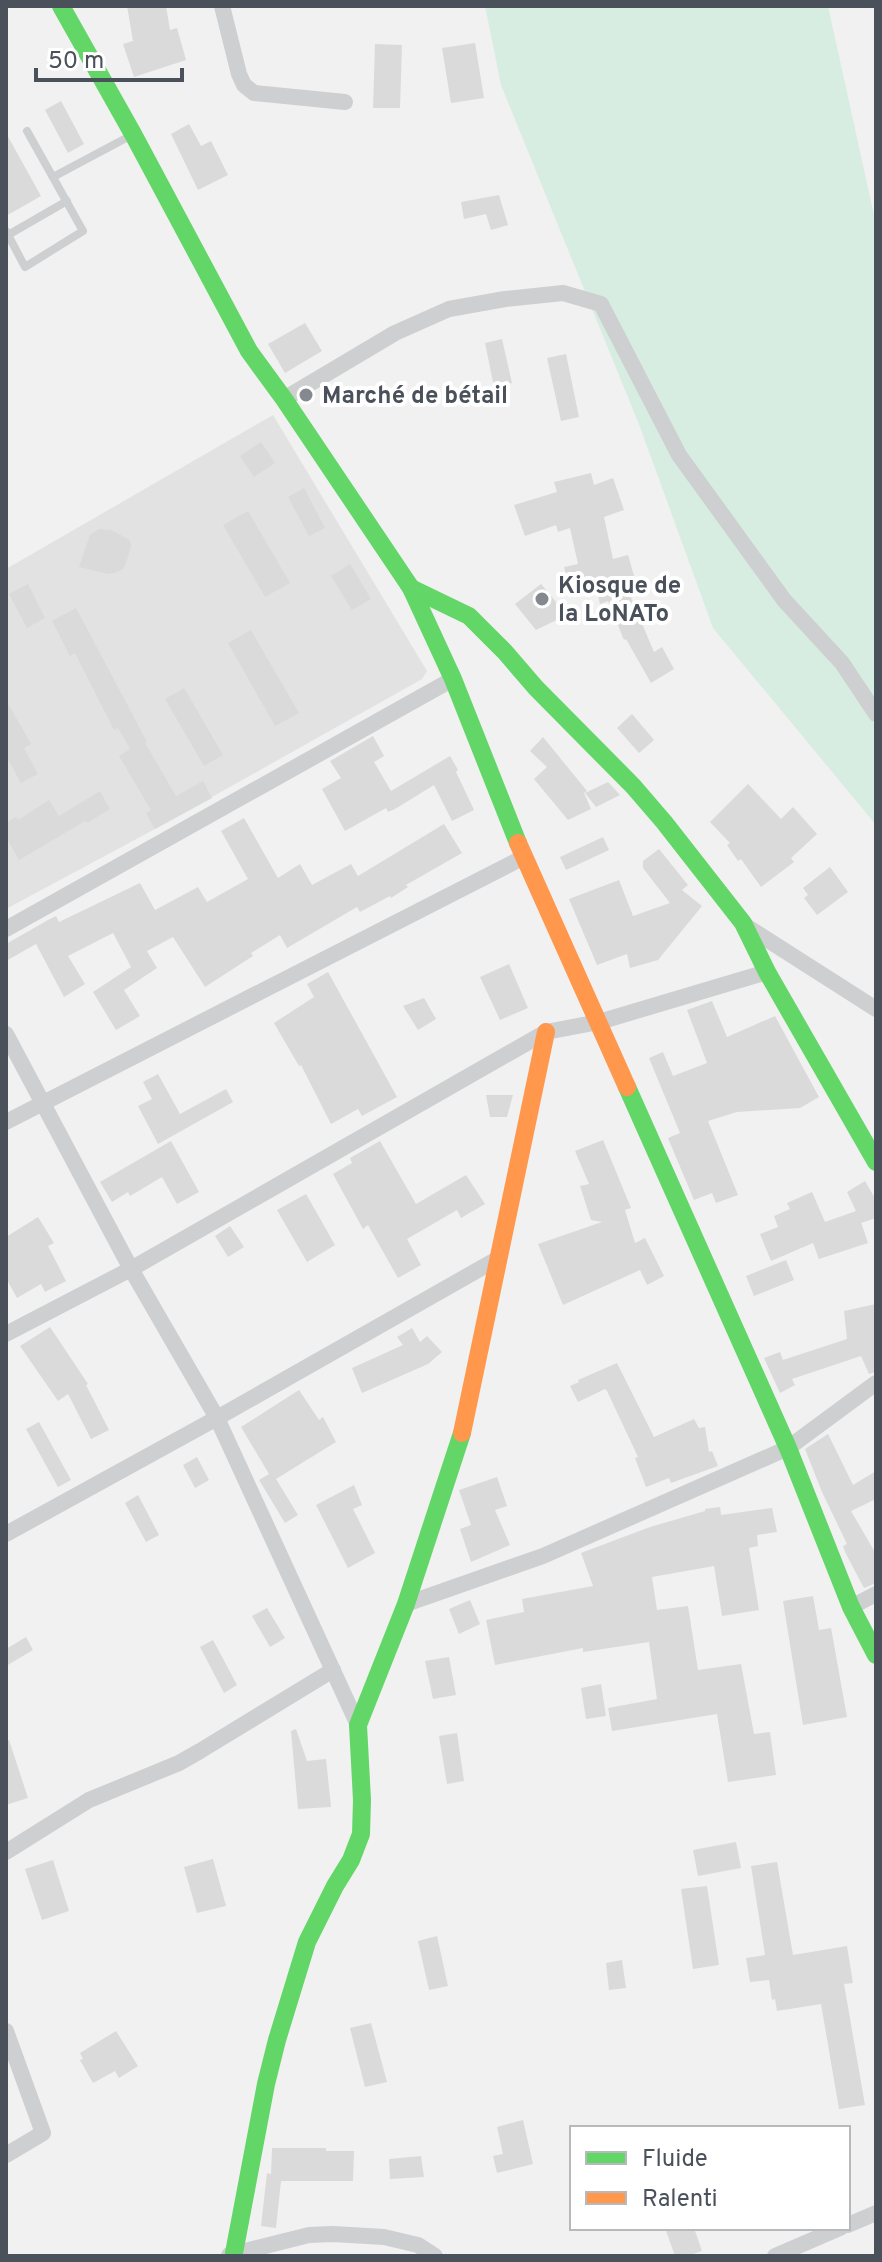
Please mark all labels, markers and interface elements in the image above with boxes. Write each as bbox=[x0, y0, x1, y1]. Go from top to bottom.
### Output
scale bar bbox=[36, 32, 182, 82]
text: 50 m bbox=[48, 47, 104, 77]
place label: Marché de bétail bbox=[322, 382, 508, 412]
marker: Marché de bétail bbox=[297, 386, 315, 404]
place label: Kiosque de la LoNATo bbox=[558, 572, 681, 630]
marker: Kiosque de la LoNATo bbox=[533, 590, 551, 608]
legend bbox=[570, 2126, 850, 2230]
text: Fluide bbox=[642, 2145, 708, 2175]
text: Ralenti bbox=[642, 2185, 718, 2215]

